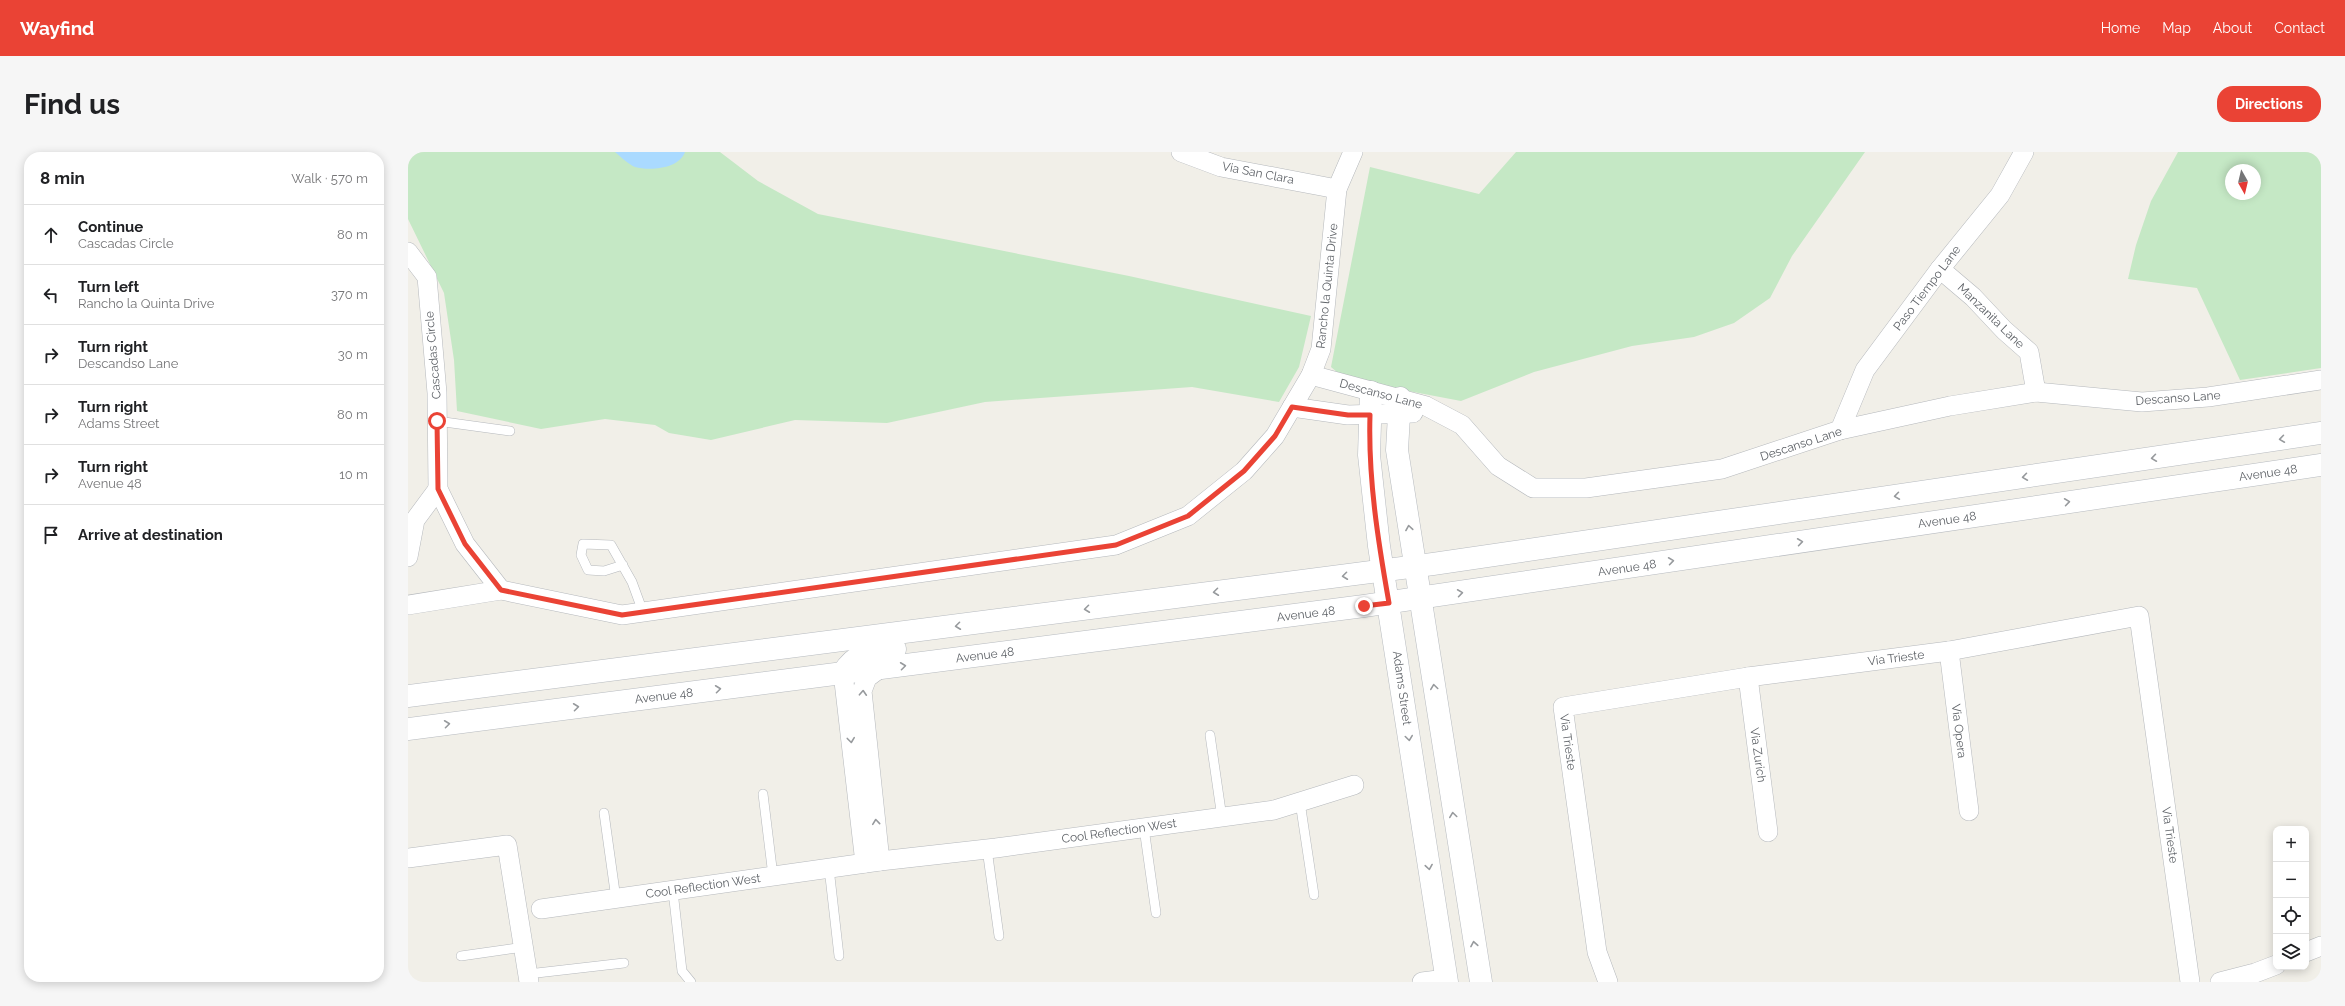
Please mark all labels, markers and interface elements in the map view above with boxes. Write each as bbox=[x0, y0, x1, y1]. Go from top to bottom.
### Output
text: Wayfind bbox=[20, 17, 94, 39]
text: Home bbox=[2101, 20, 2140, 36]
text: Map bbox=[2162, 20, 2191, 36]
text: About bbox=[2213, 20, 2252, 36]
text: Contact bbox=[2274, 20, 2325, 36]
button: Directions bbox=[2217, 86, 2321, 122]
text: Find us bbox=[24, 88, 120, 121]
street label: Via San Clara bbox=[1221, 159, 1295, 187]
north arrow bbox=[2225, 164, 2261, 200]
text: 8 min bbox=[40, 168, 85, 188]
text: Walk · 570 m bbox=[291, 171, 368, 186]
text: Continue bbox=[78, 218, 143, 236]
street label: Rancho la Quinta Drive bbox=[1313, 223, 1341, 349]
icon: ahead bbox=[40, 224, 62, 246]
text: 80 m bbox=[337, 227, 368, 242]
text: Cascadas Circle bbox=[78, 236, 174, 251]
street label: Paso Tiempo Lane bbox=[1890, 243, 1964, 333]
text: Turn left bbox=[78, 278, 139, 296]
street label: Manzanita Lane bbox=[1955, 281, 2027, 351]
icon: left bbox=[40, 284, 62, 306]
text: 370 m bbox=[331, 287, 368, 302]
text: Rancho la Quinta Drive bbox=[78, 296, 214, 311]
street label: Cascadas Circle bbox=[422, 310, 444, 400]
text: Turn right bbox=[78, 338, 148, 356]
icon: right bbox=[40, 344, 62, 366]
text: 30 m bbox=[338, 347, 368, 362]
text: Descandso Lane bbox=[78, 356, 178, 371]
street label: Descanso Lane bbox=[1338, 376, 1424, 412]
street label: Descanso Lane bbox=[2135, 388, 2221, 408]
text: Turn right bbox=[78, 398, 148, 416]
icon: right bbox=[40, 404, 62, 426]
text: 80 m bbox=[337, 407, 368, 422]
route start bbox=[428, 412, 446, 430]
text: Adams Street bbox=[78, 416, 159, 431]
street label: Descanso Lane bbox=[1758, 424, 1844, 464]
one-way arrow bbox=[2279, 434, 2285, 443]
one-way arrow bbox=[2151, 453, 2157, 462]
text: Turn right bbox=[78, 458, 148, 476]
street label: Avenue 48 bbox=[2238, 462, 2298, 484]
icon: right bbox=[40, 464, 62, 486]
text: 10 m bbox=[339, 467, 368, 482]
one-way arrow bbox=[2022, 472, 2028, 481]
text: Avenue 48 bbox=[78, 476, 142, 491]
one-way arrow bbox=[1894, 491, 1900, 500]
one-way arrow bbox=[2064, 498, 2070, 507]
street label: Avenue 48 bbox=[1917, 509, 1977, 531]
icon: arrive bbox=[40, 524, 62, 546]
one-way arrow bbox=[1405, 525, 1414, 531]
text: Arrive at destination bbox=[78, 526, 223, 544]
one-way arrow bbox=[1797, 538, 1803, 547]
street label: Avenue 48 bbox=[1597, 557, 1657, 579]
one-way arrow bbox=[1668, 557, 1674, 566]
one-way arrow bbox=[1342, 571, 1348, 580]
one-way arrow bbox=[1213, 587, 1219, 596]
one-way arrow bbox=[1456, 589, 1463, 598]
route end bbox=[1355, 597, 1373, 615]
street label: Avenue 48 bbox=[1276, 603, 1336, 625]
one-way arrow bbox=[1084, 604, 1090, 613]
one-way arrow bbox=[955, 621, 961, 630]
street label: Avenue 48 bbox=[955, 644, 1015, 666]
street label: Via Trieste bbox=[1867, 648, 1925, 668]
street label: Adams Street bbox=[1390, 650, 1414, 726]
one-way arrow bbox=[900, 661, 906, 670]
one-way arrow bbox=[1430, 684, 1439, 690]
street label: Avenue 48 bbox=[634, 685, 694, 707]
one-way arrow bbox=[715, 685, 722, 694]
one-way arrow bbox=[859, 690, 868, 696]
one-way arrow bbox=[573, 703, 579, 712]
street label: Via Opera bbox=[1949, 703, 1969, 759]
street label: Via Trieste bbox=[1557, 713, 1579, 771]
one-way arrow bbox=[444, 720, 450, 729]
street label: Via Zurich bbox=[1747, 727, 1769, 783]
one-way arrow bbox=[1404, 735, 1413, 741]
one-way arrow bbox=[846, 737, 855, 743]
street label: Via Trieste bbox=[2159, 806, 2181, 864]
one-way arrow bbox=[1449, 812, 1458, 818]
street label: Cool Reflection West bbox=[1061, 816, 1177, 846]
one-way arrow bbox=[872, 819, 881, 825]
map controls bbox=[2273, 826, 2309, 970]
button: + bbox=[2273, 826, 2309, 862]
button: − bbox=[2273, 862, 2309, 898]
one-way arrow bbox=[1424, 864, 1432, 870]
street label: Cool Reflection West bbox=[645, 871, 761, 901]
button: locate bbox=[2273, 898, 2309, 934]
button: layers bbox=[2273, 934, 2309, 970]
one-way arrow bbox=[1471, 940, 1479, 947]

